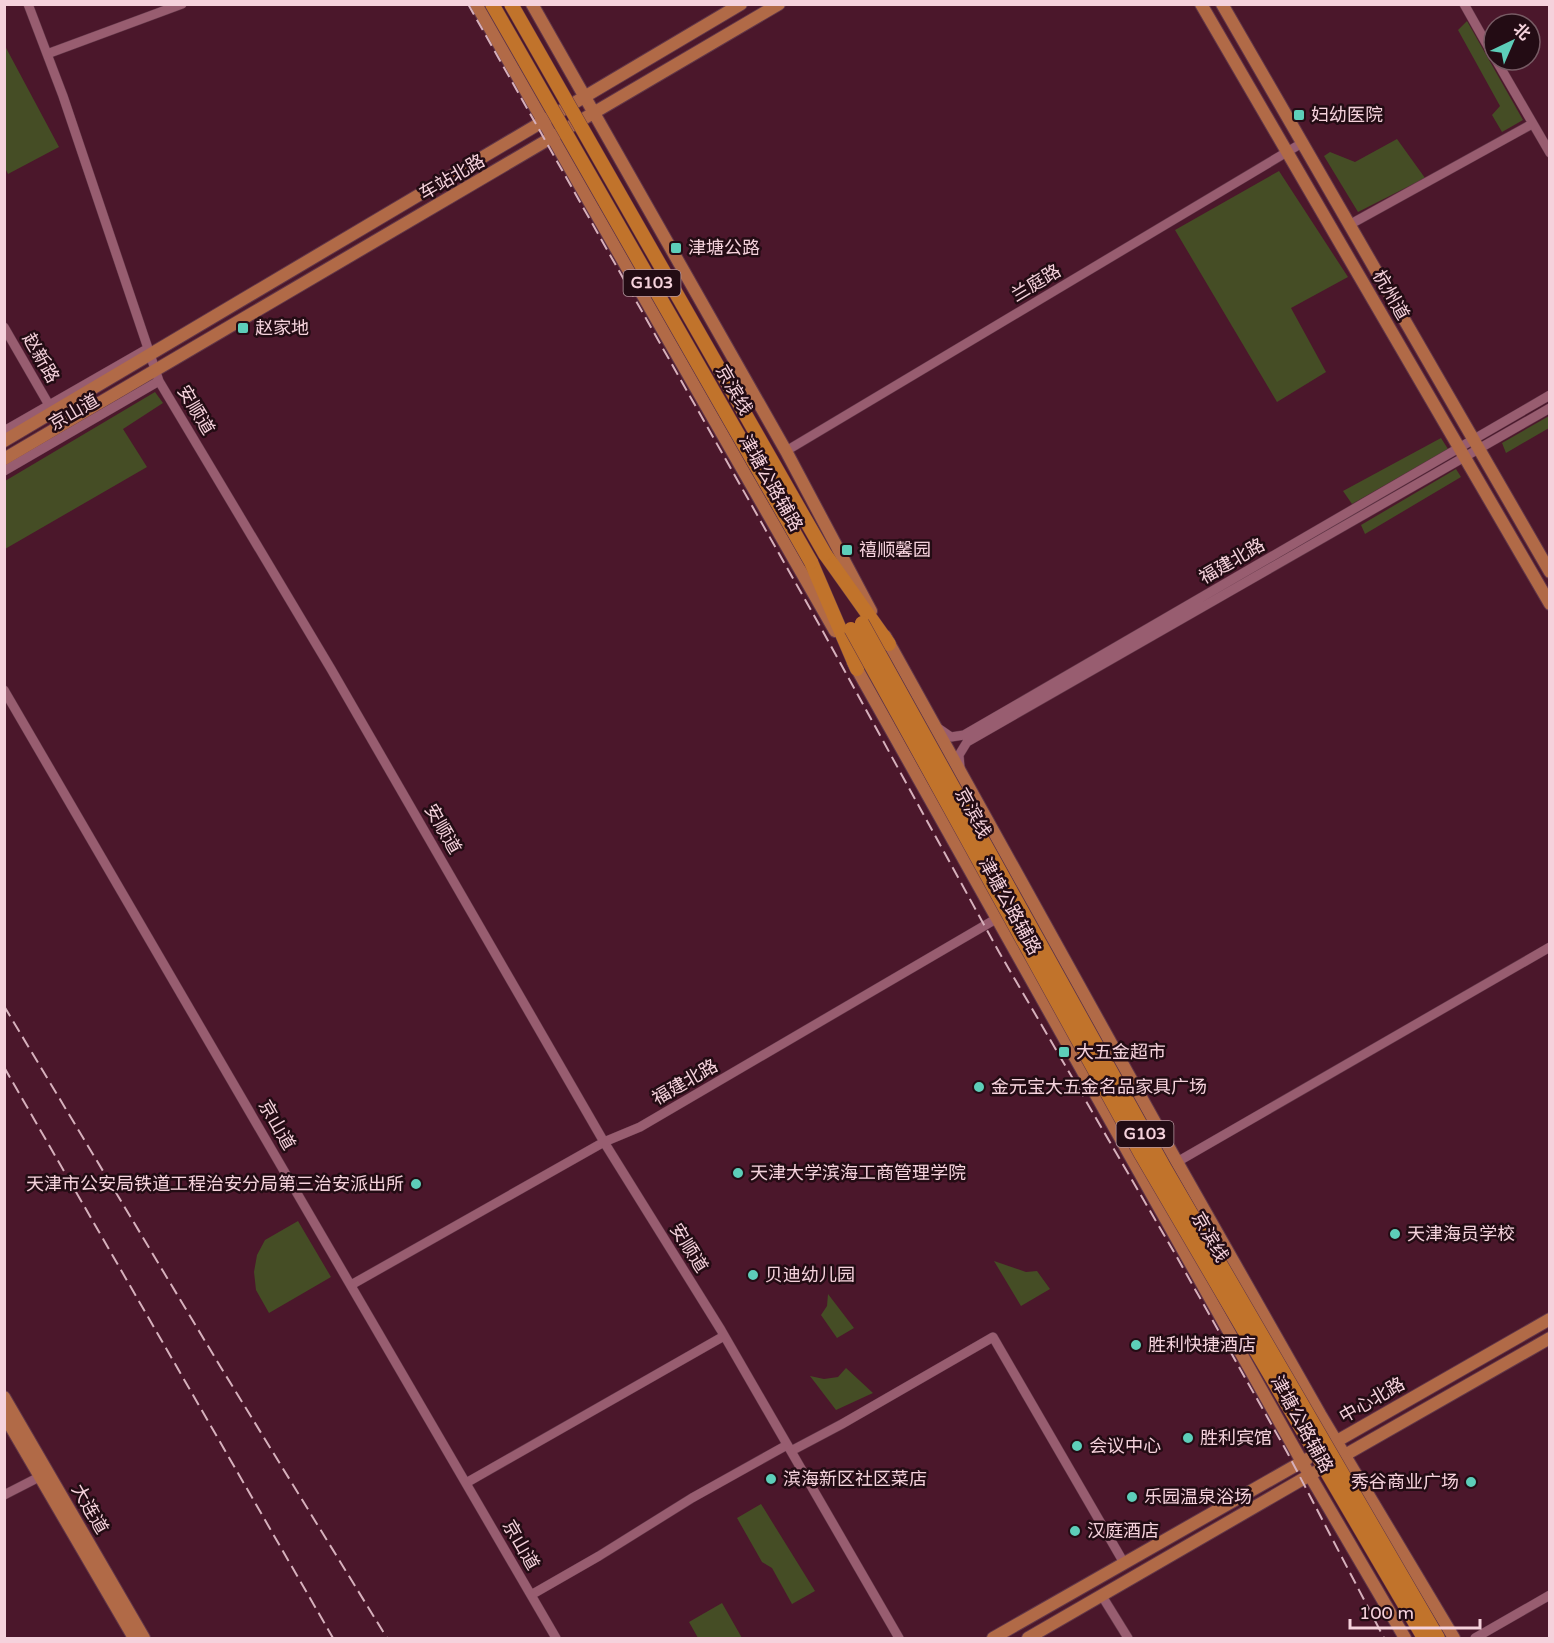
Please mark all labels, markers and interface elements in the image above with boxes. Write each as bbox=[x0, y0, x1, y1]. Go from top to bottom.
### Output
north arrow bbox=[1482, 12, 1542, 72]
text: 北 bbox=[1509, 19, 1534, 45]
place label: 妇幼医院 bbox=[1311, 104, 1383, 126]
marker: 妇幼医院 bbox=[1292, 108, 1306, 122]
street label: 车站北路 bbox=[415, 149, 489, 205]
place label: 津塘公路 bbox=[688, 237, 760, 259]
marker: 津塘公路 bbox=[669, 241, 683, 255]
street label: 兰庭路 bbox=[1007, 260, 1065, 306]
street label: 杭州道 bbox=[1368, 266, 1414, 324]
road number: G103 bbox=[624, 270, 680, 296]
place label: 赵家地 bbox=[255, 317, 309, 339]
marker: 赵家地 bbox=[236, 321, 250, 335]
street label: 赵新路 bbox=[18, 329, 64, 387]
street label: 京滨线 bbox=[711, 361, 757, 419]
street label: 安顺道 bbox=[173, 381, 219, 439]
street label: 京山道 bbox=[45, 389, 103, 435]
street label: 津塘公路辅路 bbox=[734, 431, 808, 535]
street label: 福建北路 bbox=[1195, 533, 1269, 589]
place label: 禧顺馨园 bbox=[859, 539, 931, 561]
marker: 禧顺馨园 bbox=[840, 543, 854, 557]
street label: 京滨线 bbox=[950, 784, 996, 842]
street label: 安顺道 bbox=[420, 800, 466, 858]
street label: 津塘公路辅路 bbox=[974, 853, 1046, 959]
place label: 大五金超市 bbox=[1076, 1041, 1166, 1063]
marker: 大五金超市 bbox=[1057, 1045, 1071, 1059]
street label: 福建北路 bbox=[648, 1054, 722, 1110]
place label: 金元宝大五金名品家具广场 bbox=[991, 1076, 1207, 1098]
marker: 金元宝大五金名品家具广场 bbox=[972, 1080, 986, 1094]
street label: 京山道 bbox=[254, 1096, 300, 1154]
road number: G103 bbox=[1116, 1121, 1174, 1147]
place label: 天津大学滨海工商管理学院 bbox=[750, 1162, 966, 1184]
marker: 天津大学滨海工商管理学院 bbox=[731, 1166, 745, 1180]
place label: 天津市公安局铁道工程治安分局第三治安派出所 bbox=[26, 1173, 404, 1195]
marker: 天津市公安局铁道工程治安分局第三治安派出所 bbox=[409, 1177, 423, 1191]
street label: 京滨线 bbox=[1187, 1208, 1233, 1266]
street label: 安顺道 bbox=[665, 1219, 713, 1277]
place label: 天津海员学校 bbox=[1407, 1223, 1515, 1245]
marker: 天津海员学校 bbox=[1388, 1227, 1402, 1241]
place label: 贝迪幼儿园 bbox=[765, 1264, 855, 1286]
marker: 贝迪幼儿园 bbox=[746, 1268, 760, 1282]
place label: 胜利快捷酒店 bbox=[1148, 1334, 1256, 1356]
marker: 胜利快捷酒店 bbox=[1129, 1338, 1143, 1352]
street label: 津塘公路辅路 bbox=[1266, 1371, 1338, 1477]
street label: 中心北路 bbox=[1335, 1372, 1409, 1428]
place label: 胜利宾馆 bbox=[1200, 1427, 1272, 1449]
marker: 胜利宾馆 bbox=[1181, 1431, 1195, 1445]
place label: 会议中心 bbox=[1089, 1435, 1161, 1457]
marker: 会议中心 bbox=[1070, 1439, 1084, 1453]
place label: 滨海新区社区菜店 bbox=[783, 1468, 927, 1490]
place label: 秀谷商业广场 bbox=[1351, 1471, 1459, 1493]
marker: 滨海新区社区菜店 bbox=[764, 1472, 778, 1486]
marker: 秀谷商业广场 bbox=[1464, 1475, 1478, 1489]
street label: 大连道 bbox=[67, 1480, 113, 1538]
place label: 乐园温泉浴场 bbox=[1144, 1486, 1252, 1508]
marker: 乐园温泉浴场 bbox=[1125, 1490, 1139, 1504]
street label: 京山道 bbox=[498, 1516, 544, 1574]
place label: 汉庭酒店 bbox=[1087, 1520, 1159, 1542]
marker: 汉庭酒店 bbox=[1068, 1524, 1082, 1538]
scale bar bbox=[1350, 1592, 1480, 1630]
text: 100 m bbox=[1359, 1602, 1414, 1624]

